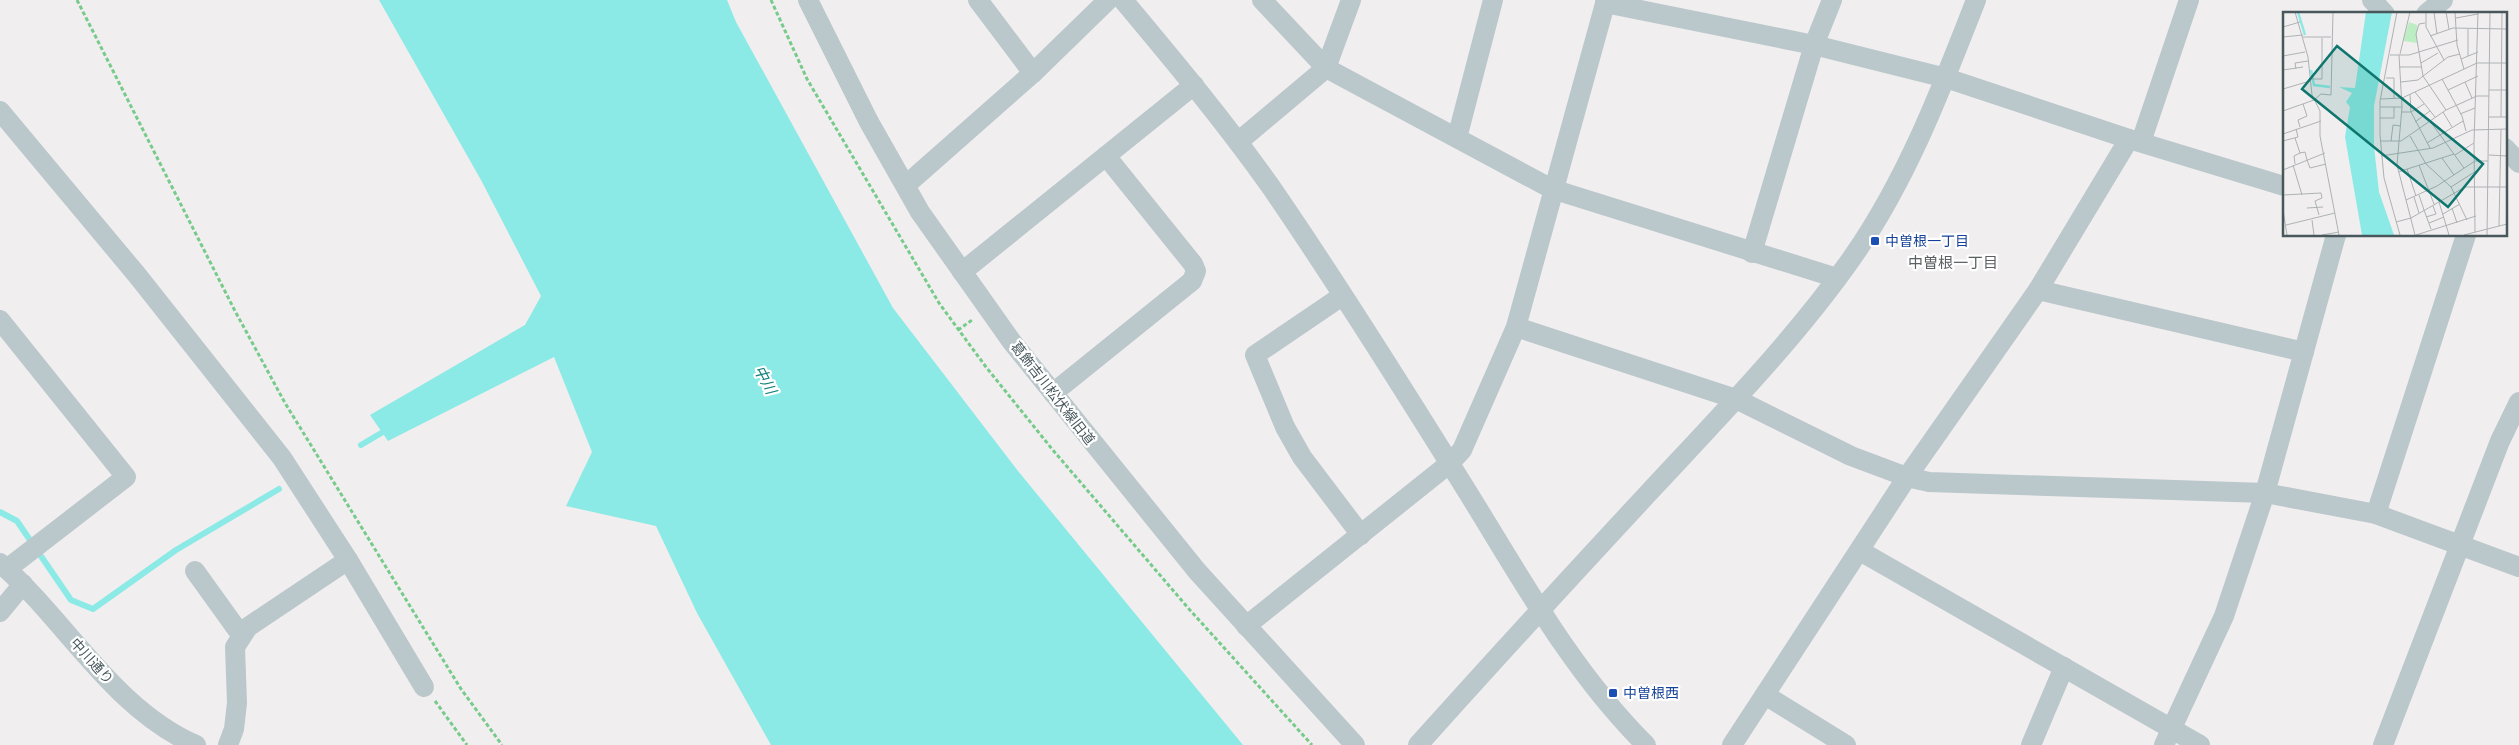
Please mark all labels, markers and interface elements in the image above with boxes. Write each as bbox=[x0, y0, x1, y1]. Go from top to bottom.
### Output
inset map bbox=[2283, 12, 2506, 236]
place label: 中曽根一丁目 bbox=[1885, 233, 1969, 250]
marker: 中曽根一丁目 bbox=[1869, 235, 1881, 247]
district label: 中曽根一丁目 bbox=[1908, 254, 1998, 272]
street label: 葛飾吉川松伏線旧道 bbox=[1007, 338, 1098, 448]
water label: 中川 bbox=[750, 363, 781, 399]
street label: 中川通り bbox=[67, 635, 117, 688]
place label: 中曽根西 bbox=[1623, 685, 1679, 702]
marker: 中曽根西 bbox=[1607, 687, 1619, 699]

